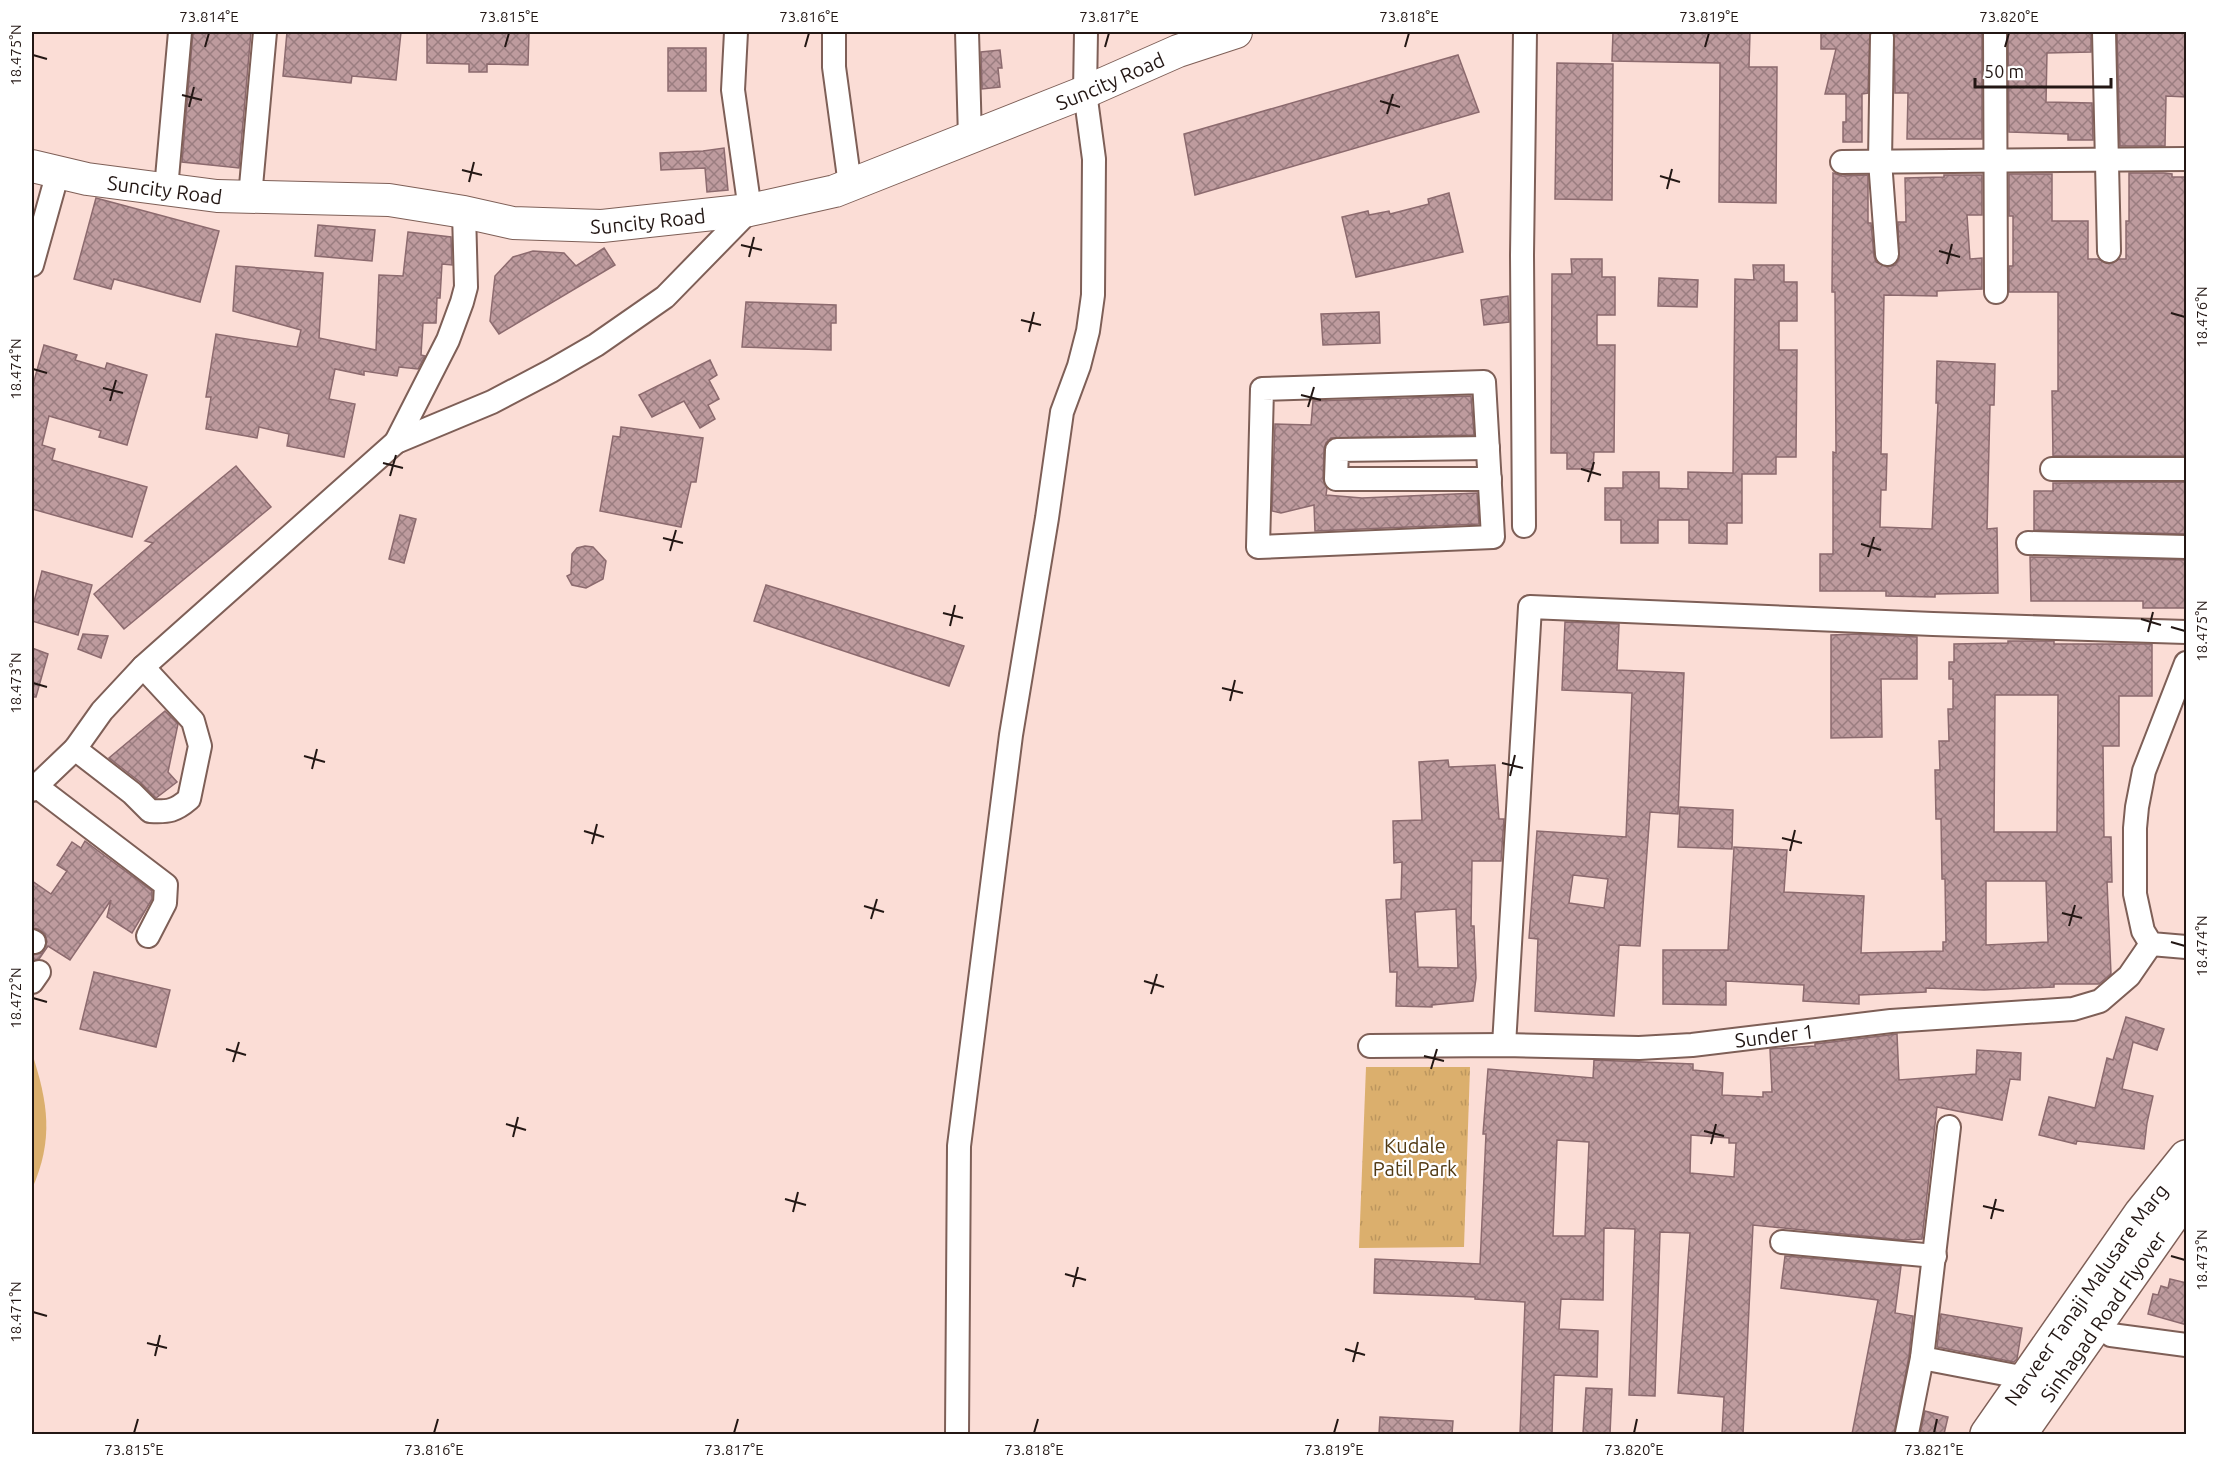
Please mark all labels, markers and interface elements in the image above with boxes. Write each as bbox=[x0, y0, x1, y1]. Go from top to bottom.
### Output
text: 73.814°E bbox=[179, 8, 239, 25]
text: 73.815°E bbox=[479, 8, 539, 25]
text: 73.816°E bbox=[779, 8, 839, 25]
text: 73.817°E bbox=[1079, 8, 1139, 25]
text: 73.818°E bbox=[1379, 8, 1439, 25]
text: 73.819°E bbox=[1679, 8, 1739, 25]
text: 73.820°E bbox=[1979, 8, 2039, 25]
text: 18.475°N bbox=[7, 24, 24, 86]
street label: Suncity Road bbox=[1052, 47, 1168, 114]
scale bar bbox=[1975, 51, 2112, 89]
text: 50 m bbox=[1984, 61, 2024, 81]
street label: Suncity Road bbox=[106, 170, 224, 208]
street label: Suncity Road bbox=[590, 203, 707, 238]
text: 18.476°N bbox=[2193, 286, 2210, 348]
text: 18.474°N bbox=[7, 338, 24, 400]
text: 18.475°N bbox=[2193, 600, 2210, 662]
text: 18.473°N bbox=[7, 652, 24, 714]
text: 18.474°N bbox=[2193, 915, 2210, 977]
text: 18.472°N bbox=[7, 967, 24, 1029]
street label: Sunder 1 bbox=[1733, 1019, 1815, 1051]
park label: Kudale Patil Park bbox=[1373, 1134, 1457, 1180]
street label: Narveer Tanaji Malusare Marg bbox=[1999, 1179, 2172, 1410]
street label: Sinhagad Road Flyover bbox=[2035, 1226, 2170, 1406]
text: 18.473°N bbox=[2193, 1229, 2210, 1291]
text: 18.471°N bbox=[7, 1281, 24, 1343]
text: 73.815°E bbox=[104, 1441, 164, 1458]
text: 73.816°E bbox=[404, 1441, 464, 1458]
text: 73.817°E bbox=[704, 1441, 764, 1458]
text: 73.818°E bbox=[1004, 1441, 1064, 1458]
text: 73.819°E bbox=[1304, 1441, 1364, 1458]
text: 73.820°E bbox=[1604, 1441, 1664, 1458]
text: 73.821°E bbox=[1904, 1441, 1964, 1458]

